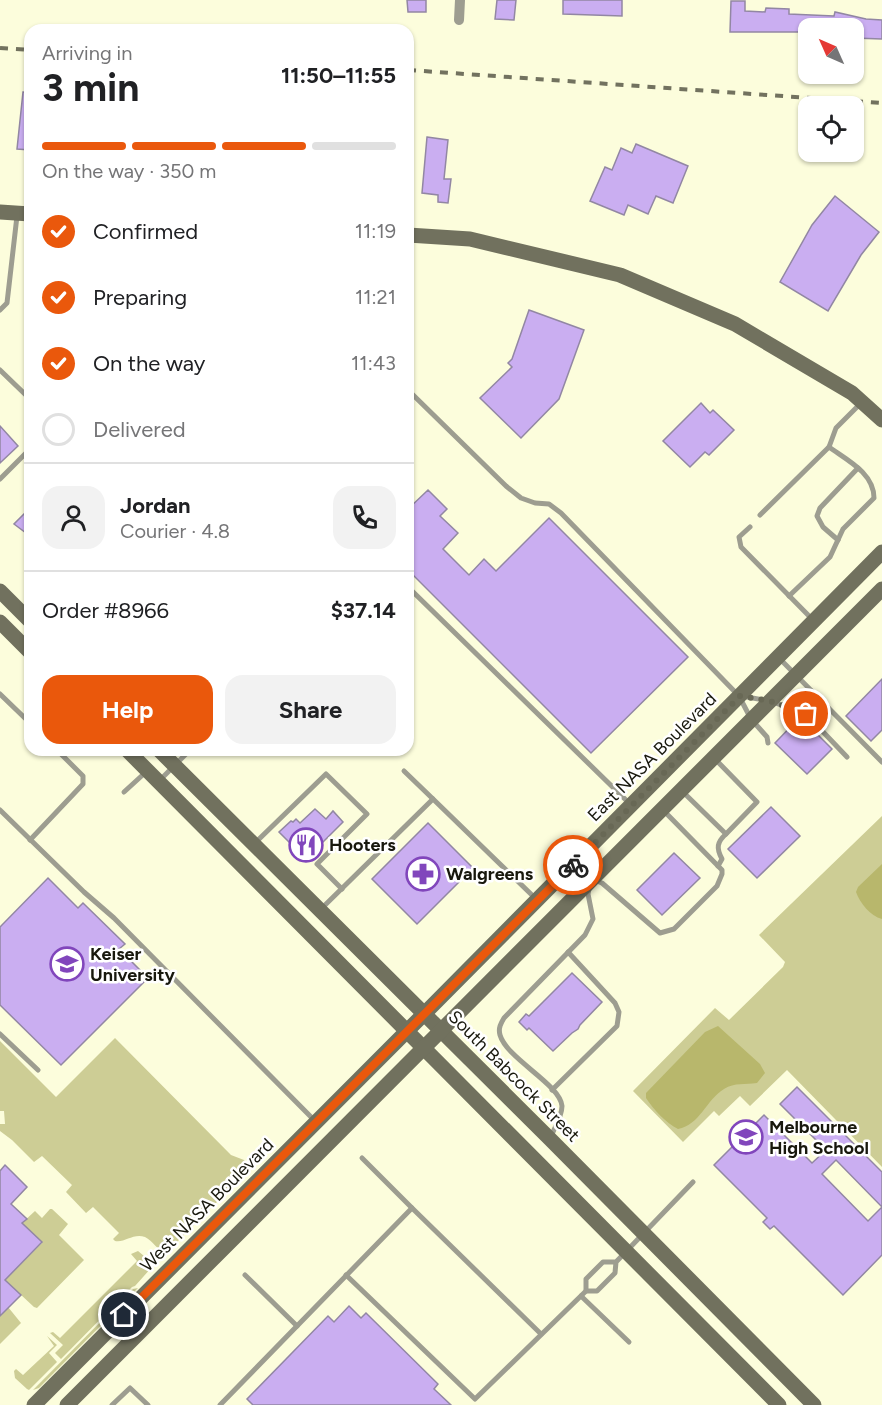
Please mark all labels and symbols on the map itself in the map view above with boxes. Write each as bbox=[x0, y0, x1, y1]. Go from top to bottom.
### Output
north arrow bbox=[798, 18, 864, 84]
street label: East NASA Boulevard bbox=[583, 688, 721, 826]
pin bbox=[780, 688, 831, 739]
restaurant icon: Hooters bbox=[288, 827, 324, 863]
place label: Hooters bbox=[329, 834, 396, 856]
courier bbox=[543, 835, 603, 895]
pharmacy icon: Walgreens bbox=[405, 856, 441, 892]
place label: Walgreens bbox=[446, 863, 534, 885]
place label: Keiser University bbox=[90, 943, 175, 986]
school or university icon: Keiser University bbox=[49, 946, 85, 982]
street label: South Babcock Street bbox=[444, 1006, 585, 1147]
place label: Melbourne High School bbox=[769, 1116, 869, 1159]
school or university icon: Melbourne High School bbox=[728, 1119, 764, 1155]
street label: West NASA Boulevard bbox=[136, 1134, 278, 1276]
pin bbox=[98, 1289, 149, 1340]

